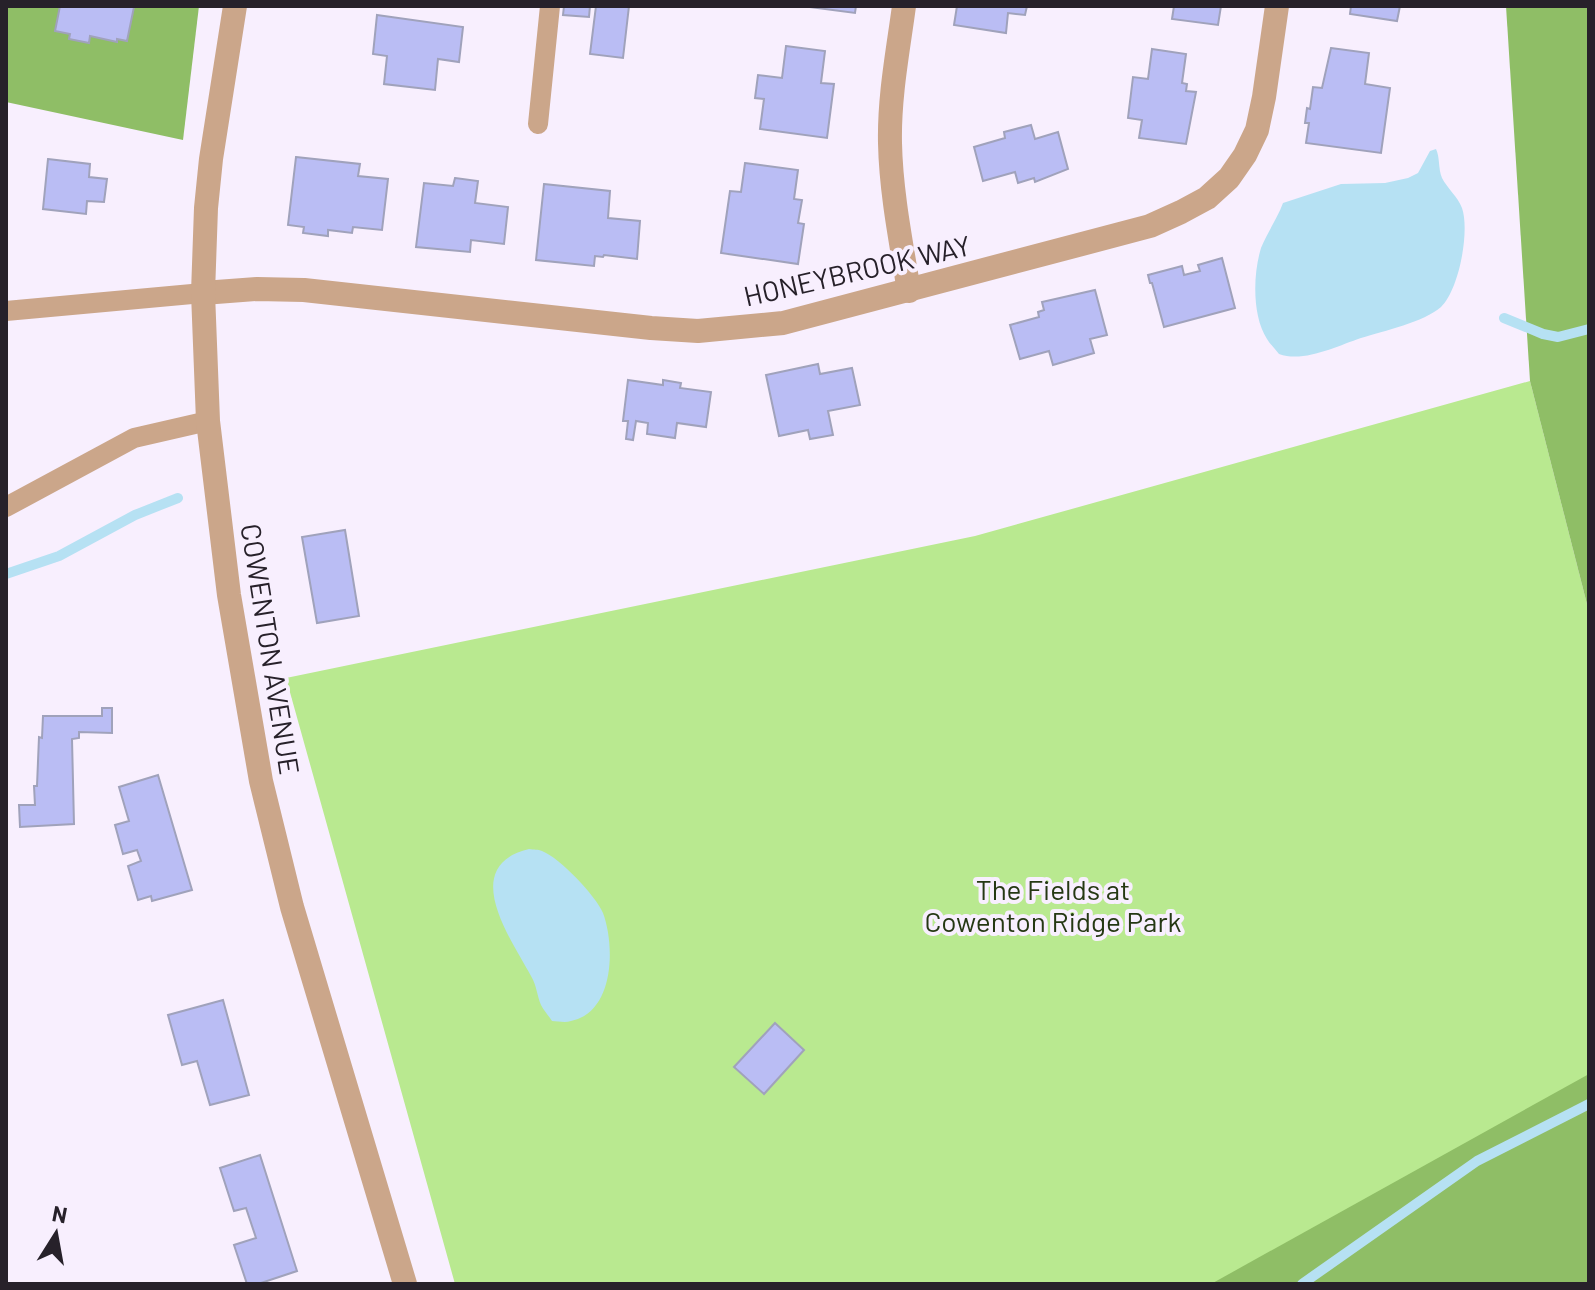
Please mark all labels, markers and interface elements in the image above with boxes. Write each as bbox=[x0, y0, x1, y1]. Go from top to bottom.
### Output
street label: HONEYBROOK WAY bbox=[740, 227, 974, 313]
street label: COWENTON AVENUE bbox=[234, 521, 308, 777]
park label: The Fields at Cowenton Ridge Park bbox=[924, 872, 1182, 938]
north arrow bbox=[16, 1194, 96, 1274]
text: N bbox=[50, 1199, 70, 1228]

